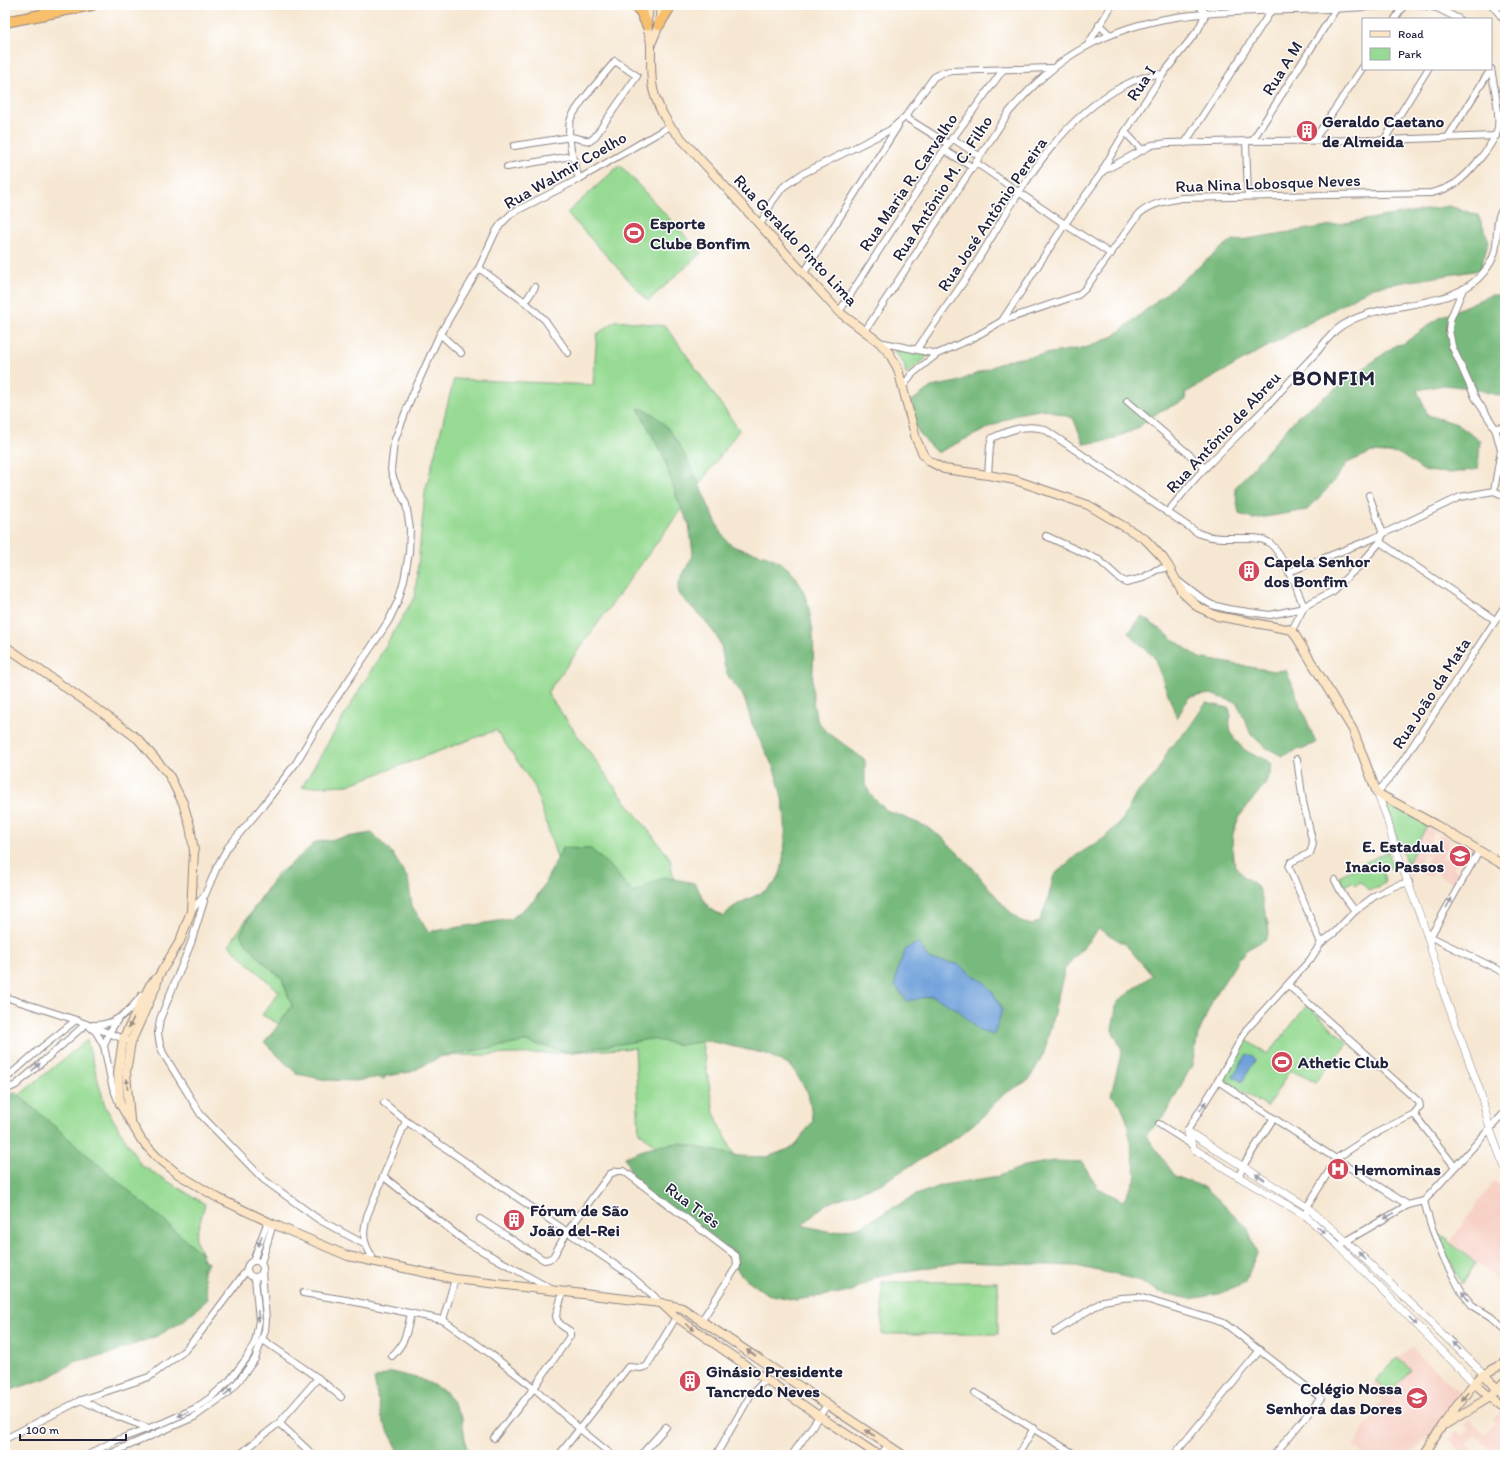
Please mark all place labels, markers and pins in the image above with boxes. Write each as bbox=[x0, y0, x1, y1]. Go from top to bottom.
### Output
place label: Geraldo Caetano de Almeida bbox=[1322, 111, 1445, 151]
building icon: Geraldo Caetano de Almeida bbox=[1294, 118, 1320, 144]
place label: Esporte Clube Bonfim bbox=[650, 213, 751, 253]
sports icon: Esporte Clube Bonfim bbox=[621, 220, 647, 246]
place label: Capela Senhor dos Bonfim bbox=[1264, 551, 1370, 591]
building icon: Capela Senhor dos Bonfim bbox=[1236, 558, 1262, 584]
place label: E. Estadual Inacio Passos bbox=[1345, 836, 1444, 876]
school or university icon: E. Estadual Inacio Passos bbox=[1447, 843, 1473, 869]
sports icon: Athetic Club bbox=[1269, 1049, 1295, 1075]
place label: Athetic Club bbox=[1297, 1052, 1389, 1072]
hospital icon: Hemominas bbox=[1325, 1156, 1351, 1182]
place label: Hemominas bbox=[1354, 1159, 1441, 1179]
place label: Fórum de São João del-Rei bbox=[529, 1200, 629, 1240]
building icon: Fórum de São João del-Rei bbox=[501, 1207, 527, 1233]
place label: Ginásio Presidente Tancredo Neves bbox=[705, 1361, 843, 1401]
building icon: Ginásio Presidente Tancredo Neves bbox=[677, 1368, 703, 1394]
place label: Colégio Nossa Senhora das Dores bbox=[1266, 1378, 1403, 1418]
school or university icon: Colégio Nossa Senhora das Dores bbox=[1404, 1385, 1430, 1411]

